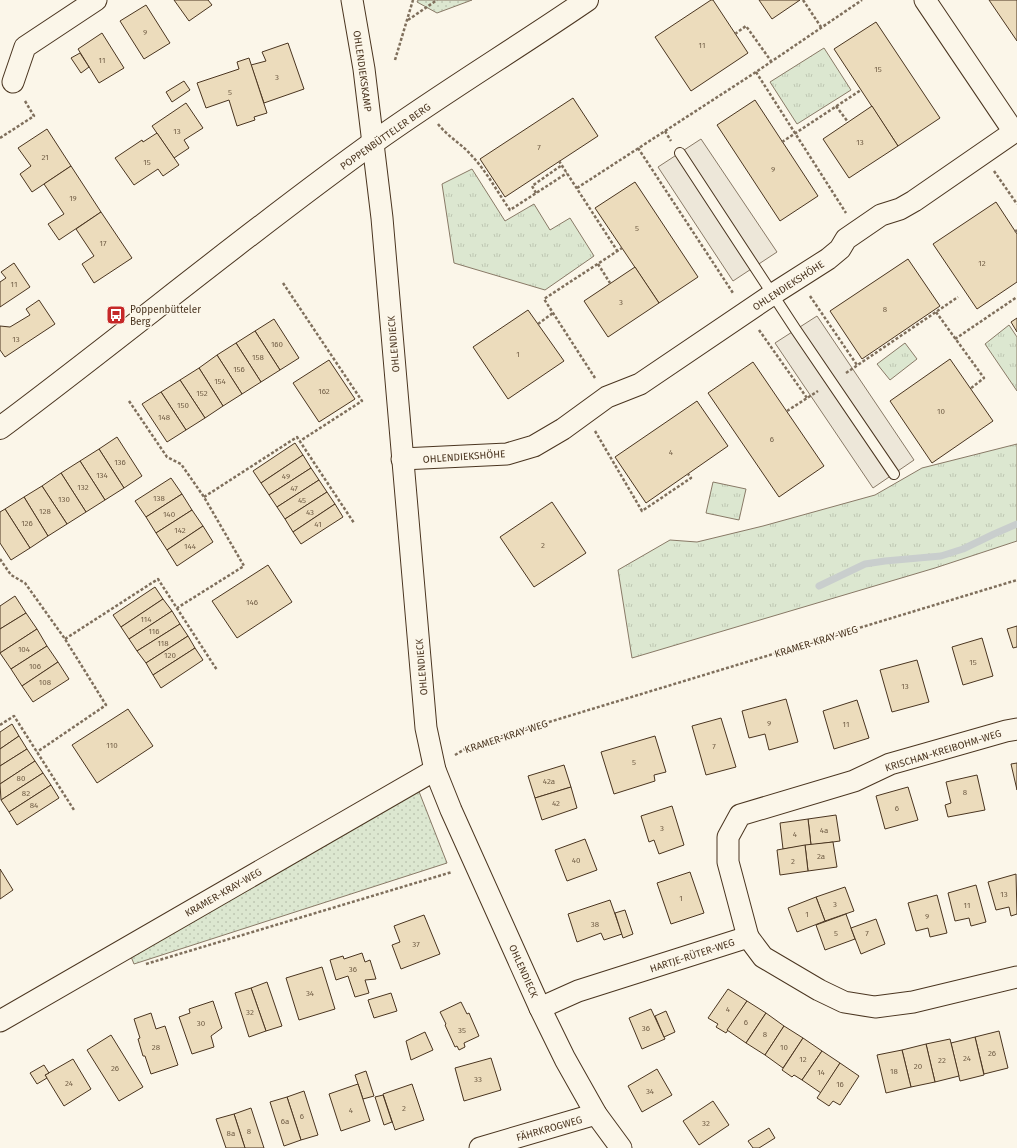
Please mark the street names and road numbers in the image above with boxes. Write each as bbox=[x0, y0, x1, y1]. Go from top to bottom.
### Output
street label: OHLENDIEKSKAMP bbox=[350, 30, 374, 113]
street label: POPPENBÜTTELER BERG bbox=[337, 99, 433, 173]
street label: OHLENDIEKSHÖHE bbox=[749, 257, 827, 313]
street label: OHLENDIECK bbox=[386, 315, 402, 373]
street label: OHLENDIEKSHÖHE bbox=[422, 446, 506, 466]
street label: KRAMER-KRAY-WEG bbox=[773, 624, 859, 660]
street label: OHLENDIECK bbox=[414, 638, 430, 696]
street label: KRAMER-KRAY-WEG bbox=[463, 718, 549, 756]
street label: KRISCHAN-KREIBOHM-WEG bbox=[884, 728, 1003, 774]
street label: KRAMER-KRAY-WEG bbox=[183, 866, 264, 920]
street label: HARTJE-RÜTER-WEG bbox=[648, 935, 736, 975]
street label: OHLENDIECK bbox=[506, 943, 540, 1000]
street label: FÄHRKROGWEG bbox=[514, 1112, 584, 1144]

